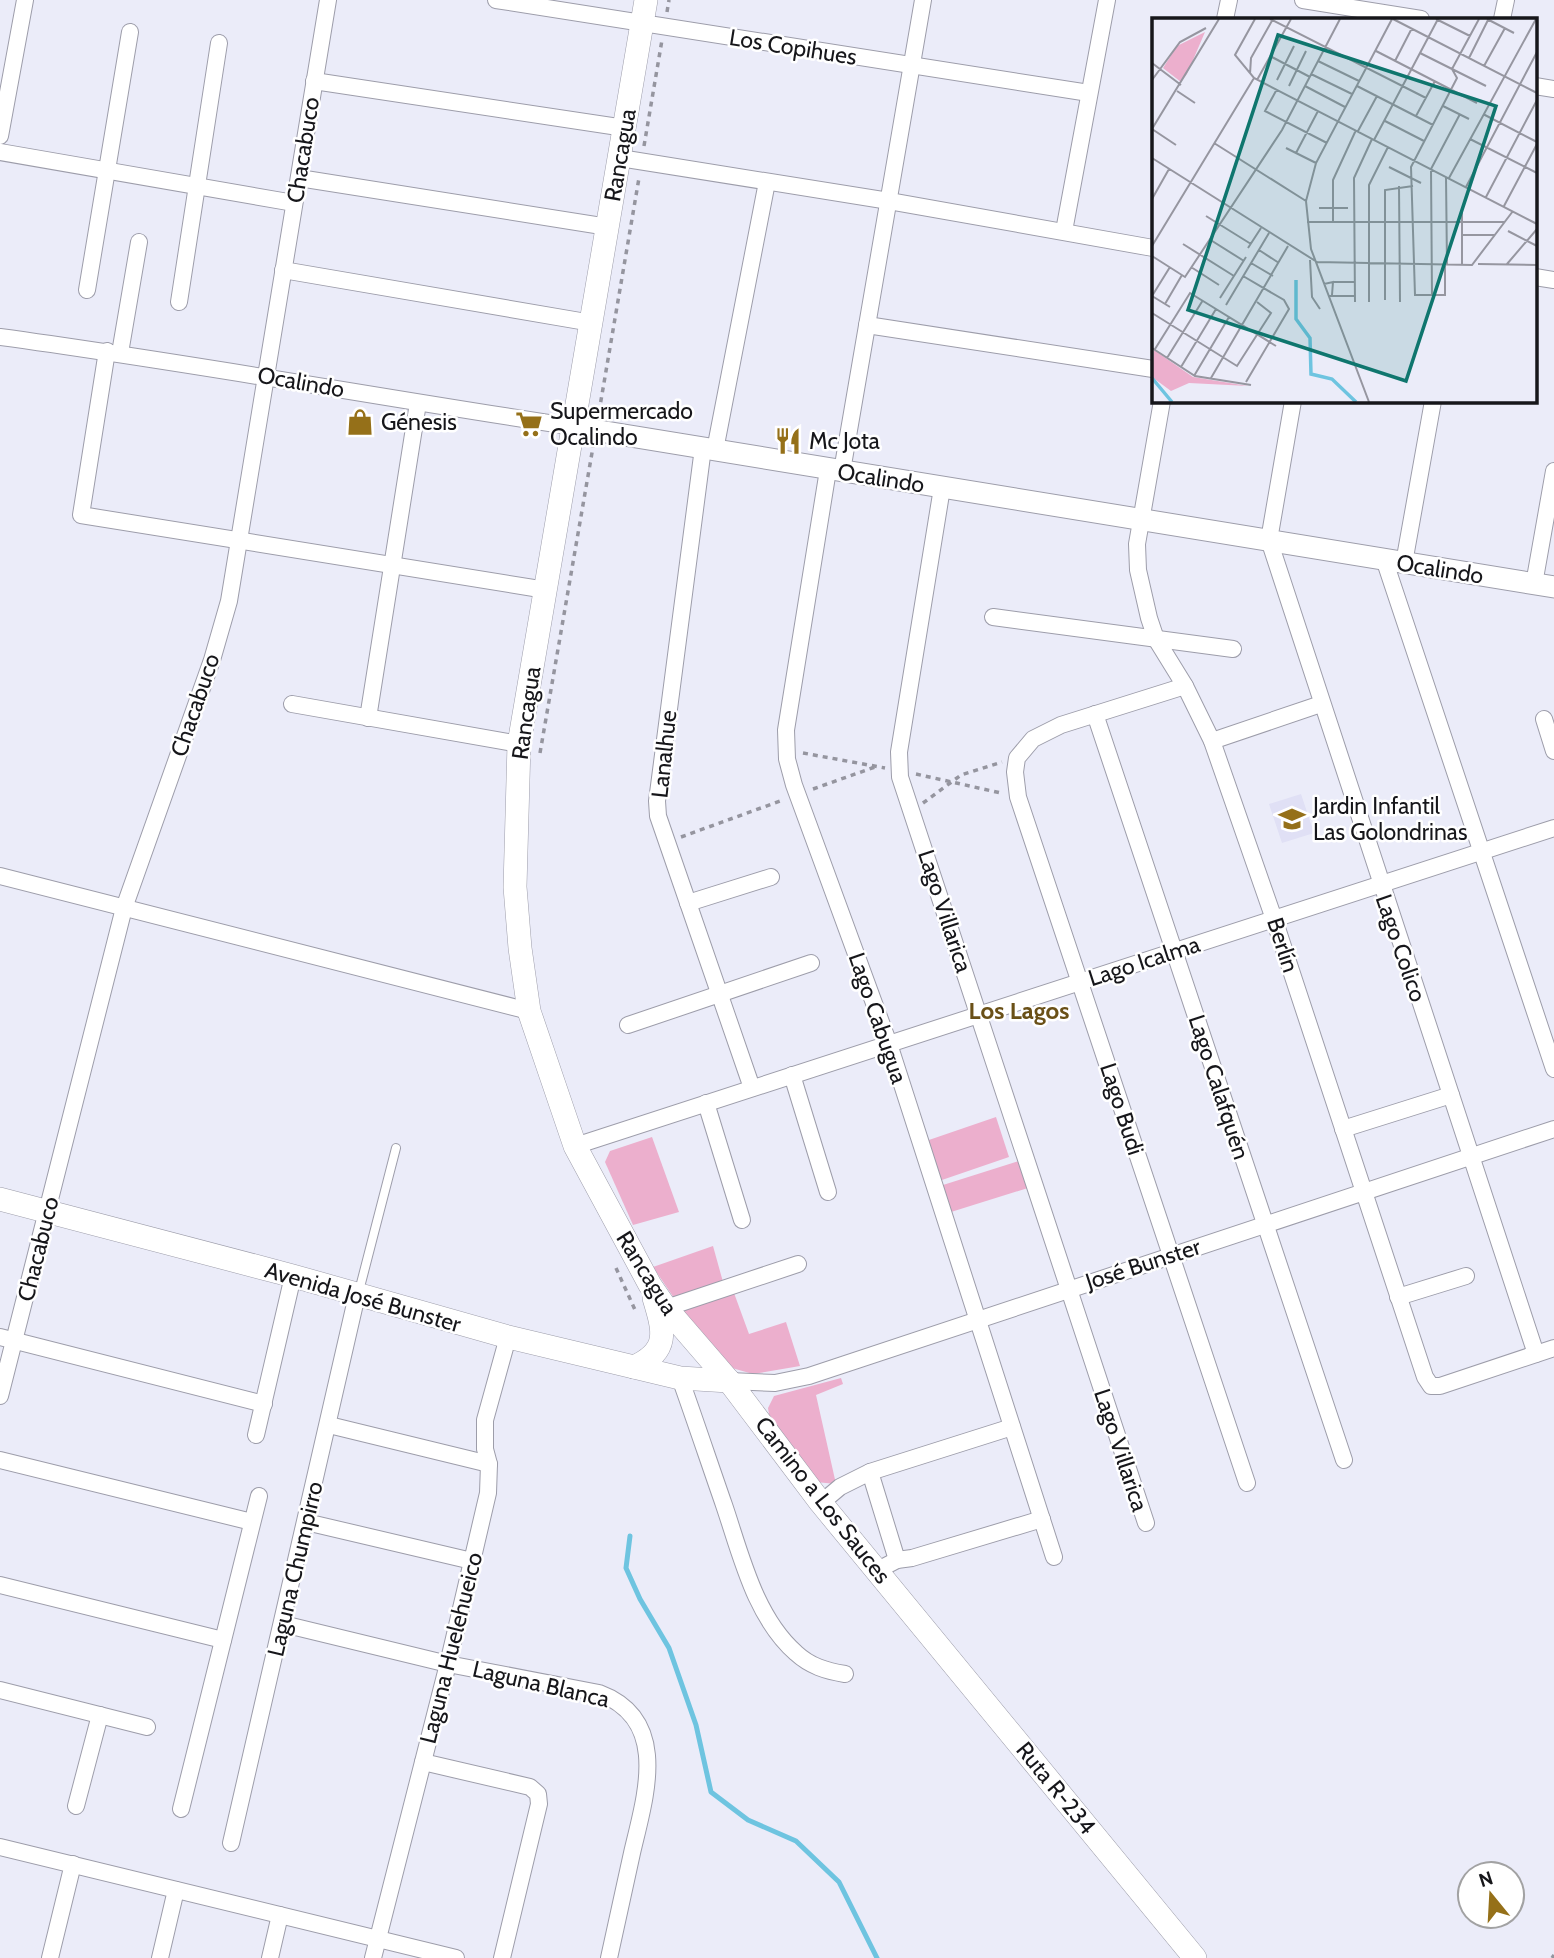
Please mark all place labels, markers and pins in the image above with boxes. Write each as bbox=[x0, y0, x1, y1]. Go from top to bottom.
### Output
place label: Supermercado Ocalindo bbox=[550, 397, 693, 451]
shop icon: Génesis bbox=[345, 407, 375, 437]
place label: Génesis bbox=[381, 408, 457, 436]
supermarket icon: Supermercado Ocalindo bbox=[514, 409, 544, 439]
restaurant icon: Mc Jota bbox=[773, 426, 803, 456]
place label: Mc Jota bbox=[809, 427, 880, 455]
place label: Jardin Infantil Las Golondrinas bbox=[1312, 792, 1467, 846]
school or university icon: Jardin Infantil Las Golondrinas bbox=[1277, 804, 1307, 834]

